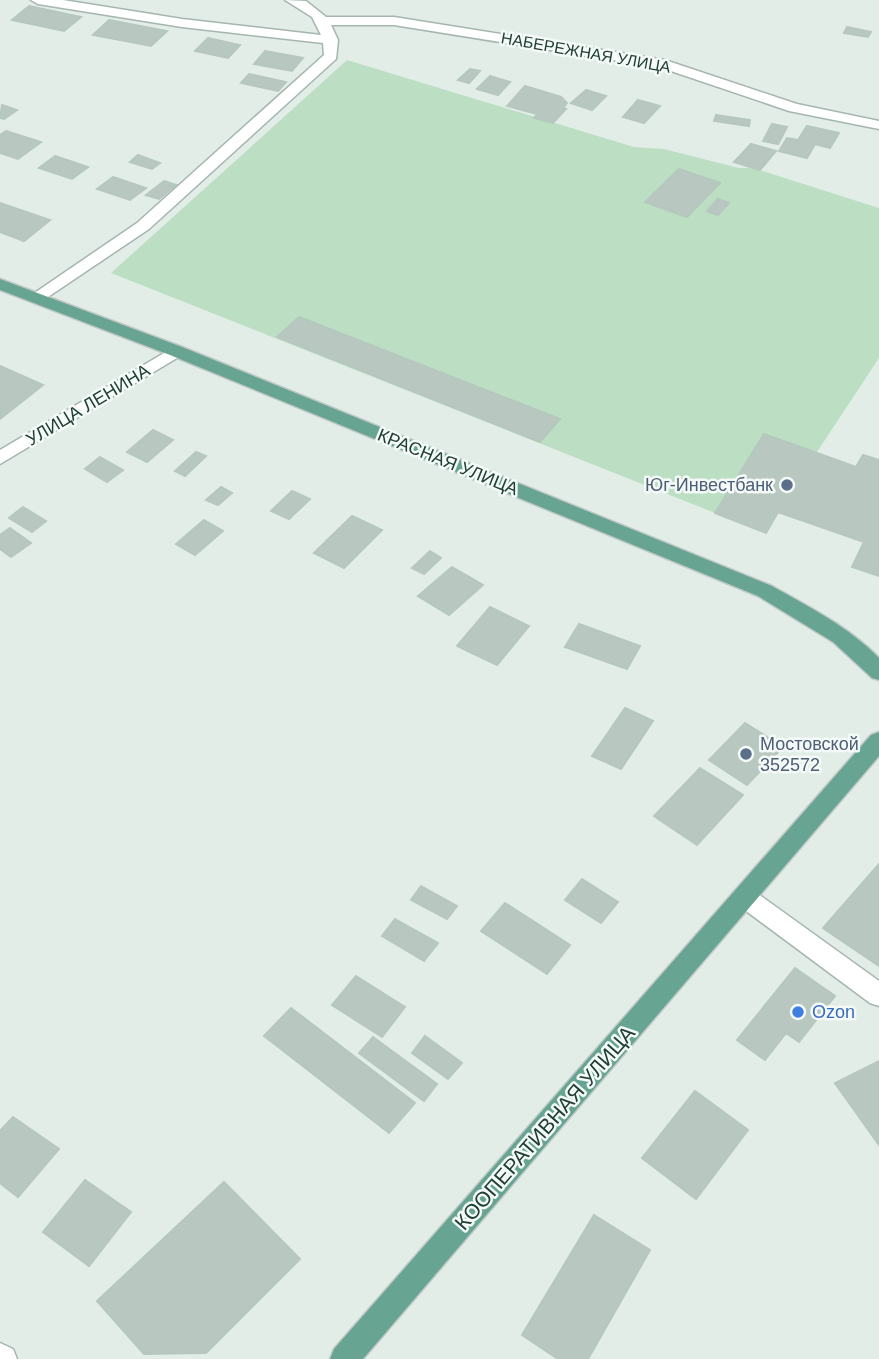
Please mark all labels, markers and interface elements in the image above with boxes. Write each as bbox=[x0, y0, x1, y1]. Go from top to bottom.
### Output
street label: НАБЕРЕЖНАЯ УЛИЦА bbox=[500, 29, 672, 76]
street label: УЛИЦА ЛЕНИНА bbox=[23, 360, 153, 450]
street label: КРАСНАЯ УЛИЦА bbox=[375, 425, 521, 499]
place label: Юг-Инвестбанк bbox=[645, 475, 773, 495]
marker: Юг-Инвестбанк bbox=[779, 477, 795, 493]
place label: Мостовской 352572 bbox=[760, 734, 859, 775]
marker: Мостовской 352572 bbox=[738, 746, 754, 762]
place label: Ozon bbox=[812, 1002, 855, 1022]
marker: Ozon bbox=[790, 1004, 806, 1020]
street label: КООПЕРАТИВНАЯ УЛИЦА bbox=[450, 1021, 639, 1234]

